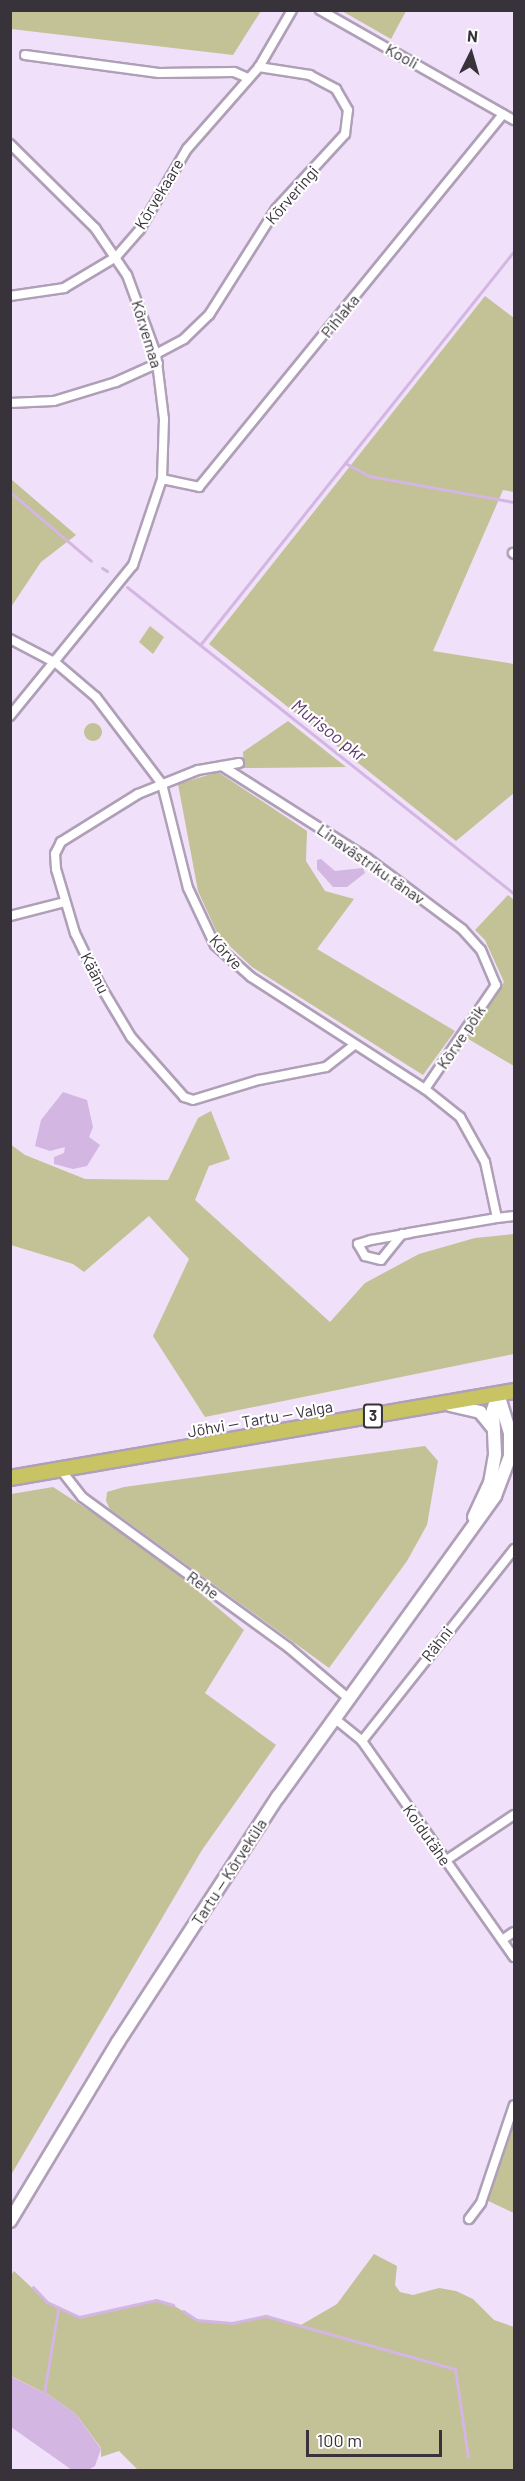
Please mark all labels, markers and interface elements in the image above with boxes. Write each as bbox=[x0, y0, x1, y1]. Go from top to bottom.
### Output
north arrow bbox=[441, 24, 501, 84]
text: N bbox=[466, 26, 479, 45]
street label: Kooli bbox=[382, 39, 422, 73]
street label: Kõrvekaare bbox=[130, 155, 188, 233]
street label: Kõrveringi bbox=[261, 162, 323, 228]
street label: Pihlaka bbox=[317, 290, 363, 342]
street label: Kõrvemaa bbox=[128, 298, 166, 370]
water label: Murisoo pkr bbox=[288, 694, 370, 766]
street label: Linavästriku tänav bbox=[314, 820, 428, 908]
street label: Kõrve bbox=[205, 931, 247, 973]
street label: Käänu bbox=[77, 949, 113, 997]
street label: Kõrve põik bbox=[433, 1001, 489, 1073]
street label: Jõhvi — Tartu — Valga bbox=[186, 1397, 334, 1441]
road number: 3 bbox=[362, 1404, 384, 1428]
street label: Rehe bbox=[183, 1567, 223, 1603]
street label: Rähni bbox=[417, 1623, 457, 1665]
street label: Koidutähe bbox=[399, 1801, 455, 1869]
street label: Tartu — Kõrveküla bbox=[187, 1815, 271, 1929]
scale bar bbox=[309, 2418, 446, 2456]
text: 100 m bbox=[317, 2429, 362, 2451]

